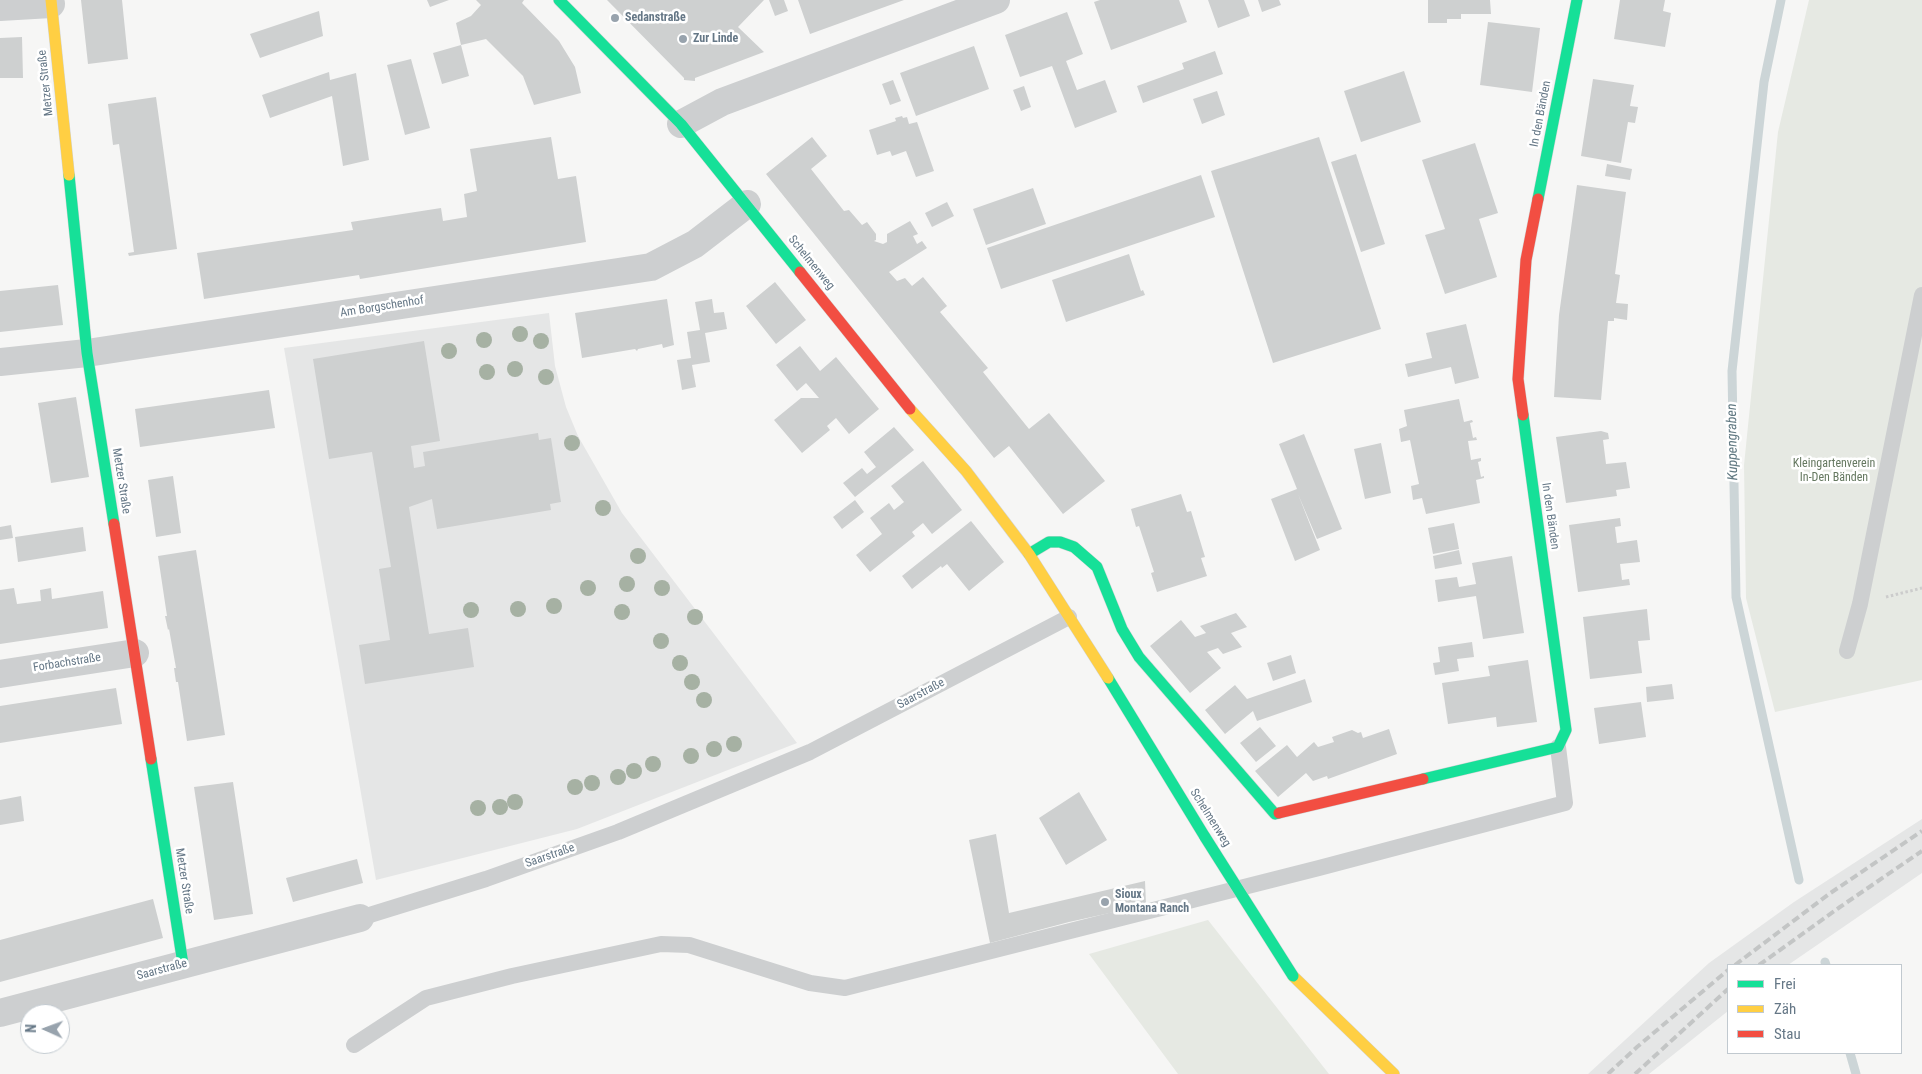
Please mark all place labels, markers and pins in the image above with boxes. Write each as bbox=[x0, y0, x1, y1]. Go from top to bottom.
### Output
place label: Sedanstraße bbox=[625, 11, 686, 25]
marker: Sedanstraße bbox=[609, 12, 621, 24]
place label: Zur Linde bbox=[693, 32, 738, 46]
marker: Zur Linde bbox=[677, 33, 689, 45]
place label: Sioux Montana Ranch bbox=[1115, 888, 1189, 916]
marker: Sioux Montana Ranch bbox=[1099, 896, 1111, 908]

